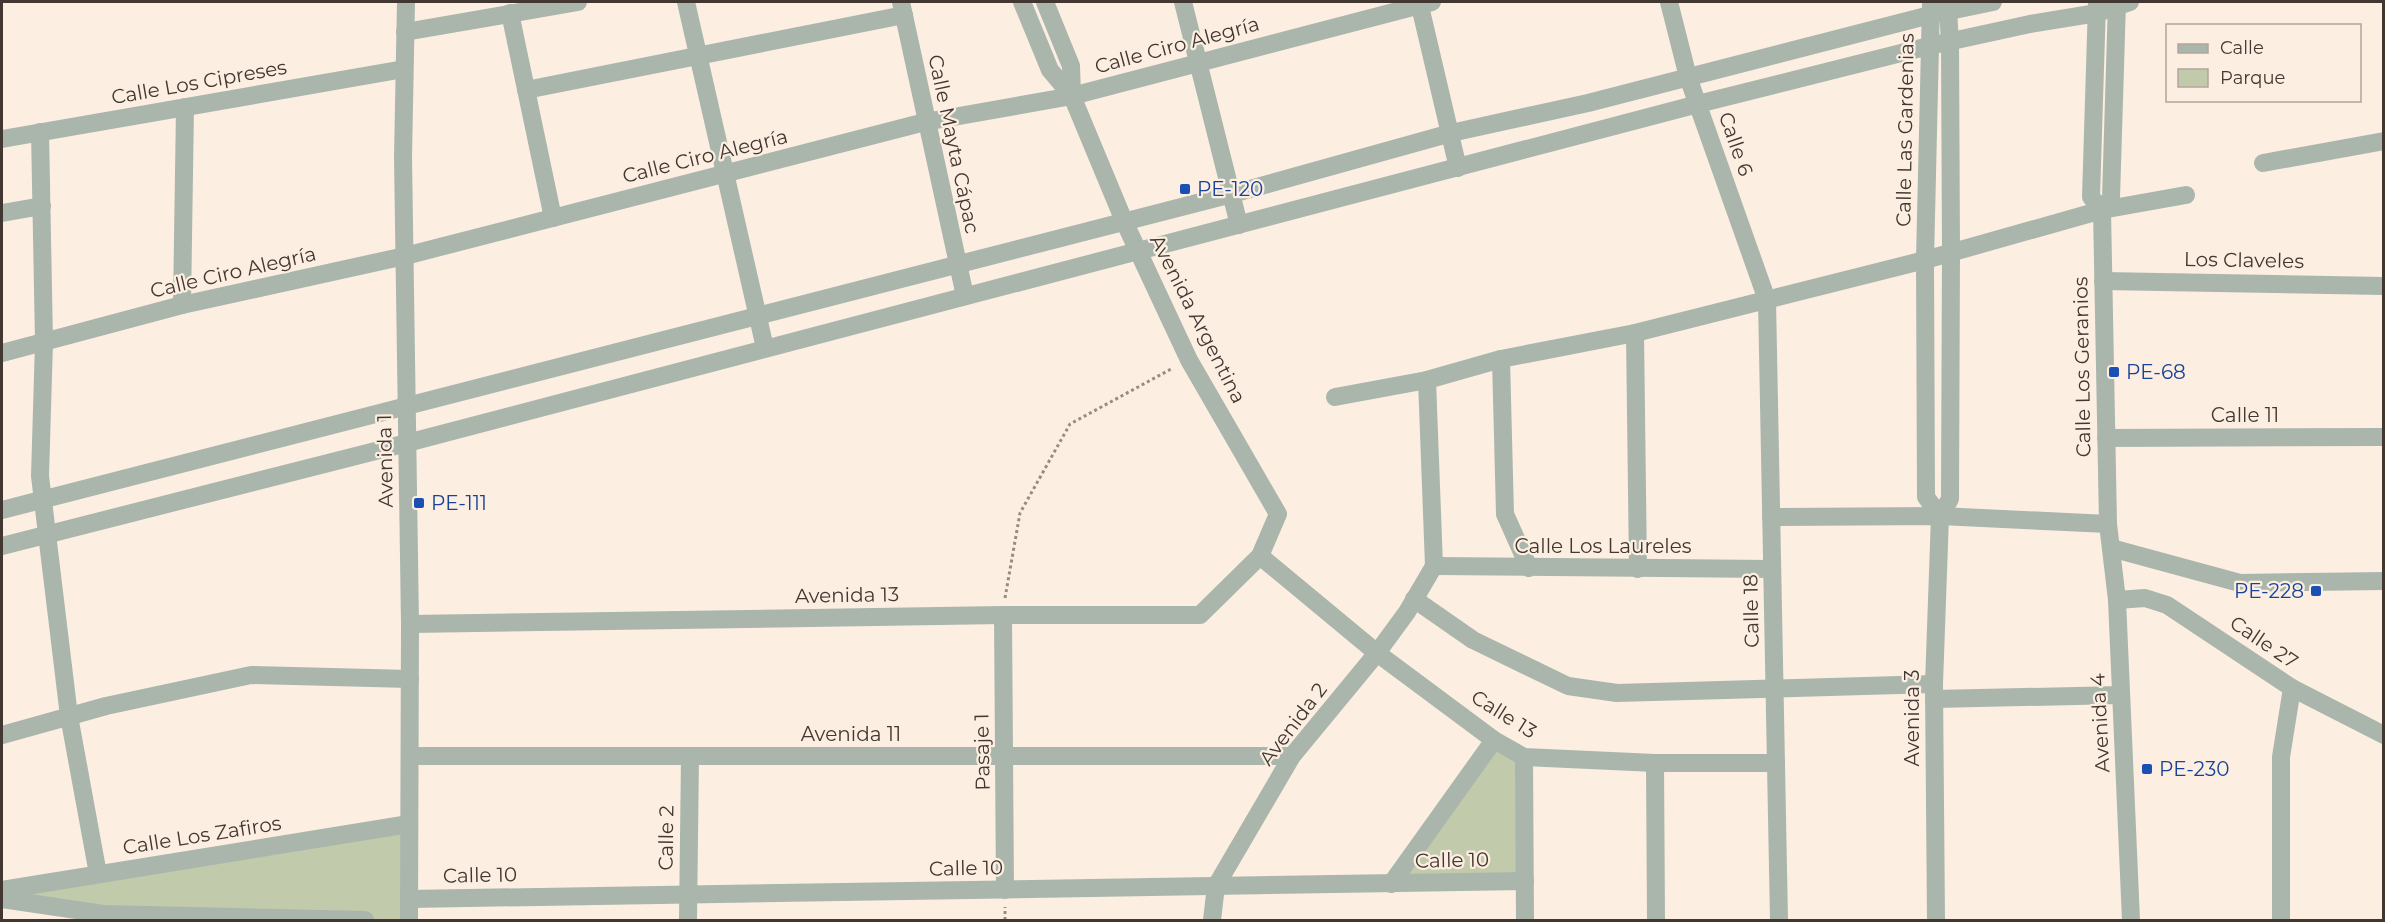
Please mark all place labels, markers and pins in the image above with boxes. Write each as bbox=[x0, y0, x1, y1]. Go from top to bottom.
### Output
place label: PE-120 bbox=[1197, 177, 1263, 201]
marker: PE-120 bbox=[1178, 182, 1192, 196]
place label: PE-68 bbox=[2126, 360, 2186, 384]
marker: PE-68 bbox=[2107, 365, 2121, 379]
place label: PE-111 bbox=[431, 491, 487, 515]
marker: PE-111 bbox=[412, 496, 426, 510]
place label: PE-228 bbox=[2234, 579, 2304, 603]
marker: PE-228 bbox=[2309, 584, 2323, 598]
place label: PE-230 bbox=[2159, 757, 2229, 781]
marker: PE-230 bbox=[2140, 762, 2154, 776]

